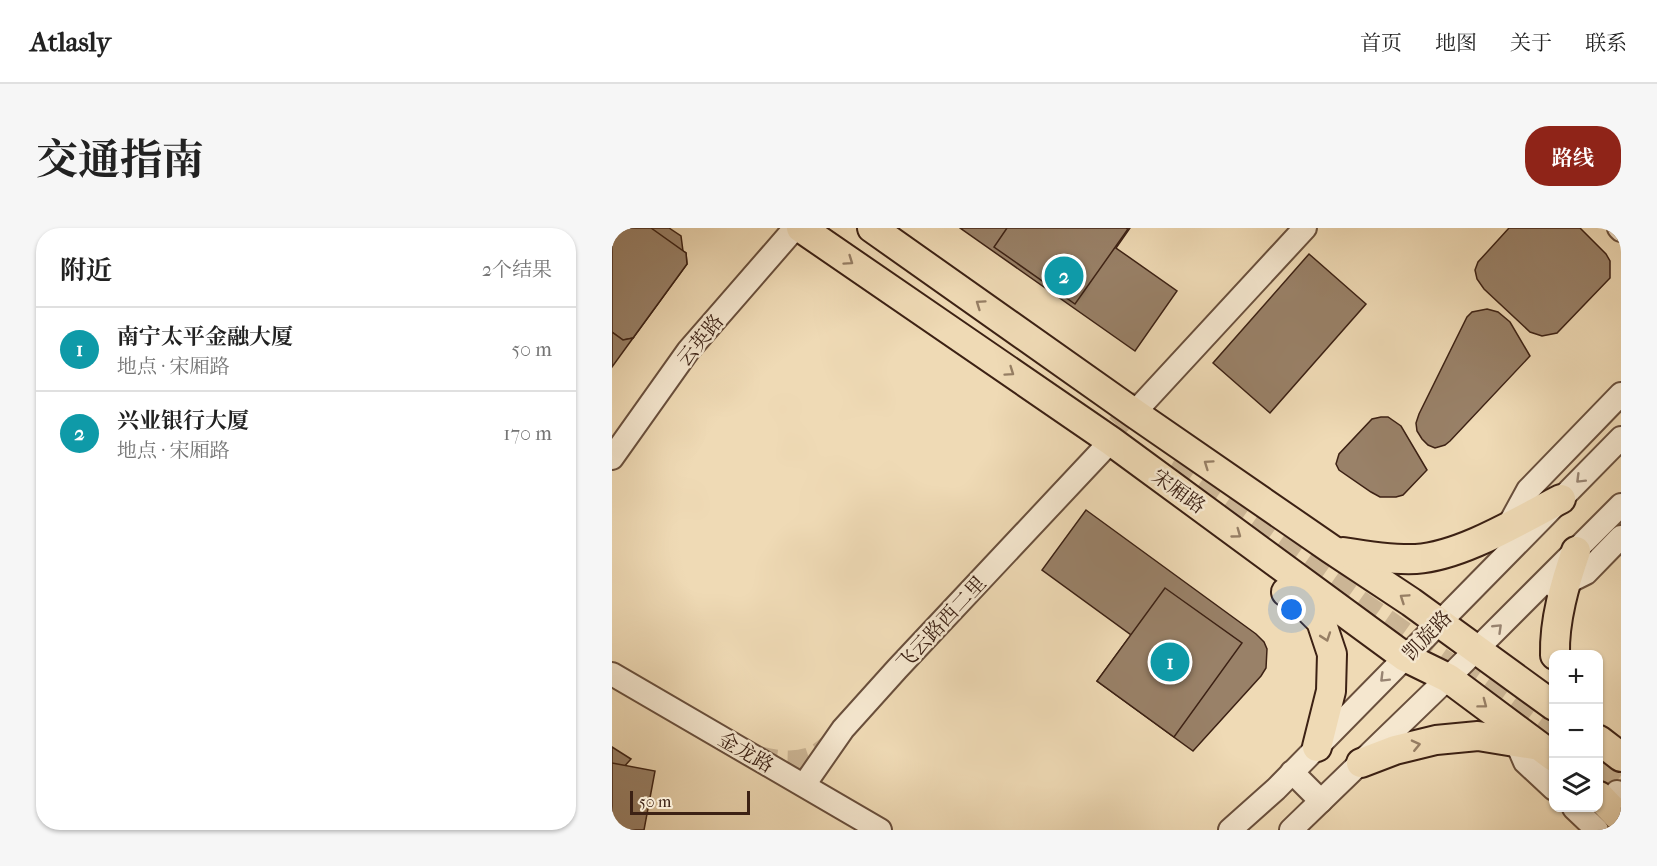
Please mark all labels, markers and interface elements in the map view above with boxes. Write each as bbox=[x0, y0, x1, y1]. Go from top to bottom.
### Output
text: Atlasly bbox=[30, 25, 111, 58]
text: 首页 bbox=[1360, 31, 1402, 55]
text: 地图 bbox=[1435, 31, 1477, 55]
text: 关于 bbox=[1510, 31, 1552, 55]
text: 联系 bbox=[1585, 31, 1627, 55]
button: 路线 bbox=[1525, 126, 1621, 186]
text: 交通指南 bbox=[36, 136, 204, 185]
one-way arrow bbox=[842, 254, 853, 265]
pin: 2 bbox=[1044, 254, 1084, 298]
text: 附近 bbox=[60, 255, 112, 286]
text: 2个结果 bbox=[482, 258, 552, 281]
one-way arrow bbox=[975, 300, 986, 311]
street label: 云英路 bbox=[673, 310, 728, 371]
text: 南宁太平金融大厦 bbox=[117, 324, 293, 350]
text: 1 bbox=[76, 338, 83, 361]
text: 50 m bbox=[511, 338, 552, 361]
text: 地点 · 宋厢路 bbox=[117, 355, 230, 378]
one-way arrow bbox=[1003, 365, 1014, 376]
text: 兴业银行大厦 bbox=[117, 408, 249, 434]
text: 2 bbox=[74, 422, 85, 445]
text: 170 m bbox=[503, 422, 552, 445]
text: 地点 · 宋厢路 bbox=[117, 439, 230, 462]
one-way arrow bbox=[1204, 460, 1215, 471]
street label: 宋厢路 bbox=[1148, 464, 1210, 518]
one-way arrow bbox=[1576, 473, 1587, 483]
one-way arrow bbox=[1230, 526, 1241, 537]
street label: 飞云路西二里 bbox=[892, 572, 991, 675]
one-way arrow bbox=[1400, 594, 1411, 605]
your location bbox=[1277, 595, 1306, 624]
street label: 凯旋路 bbox=[1398, 606, 1456, 665]
one-way arrow bbox=[1490, 624, 1501, 635]
one-way arrow bbox=[1319, 631, 1332, 642]
pin: 1 bbox=[1150, 640, 1190, 684]
map controls bbox=[1549, 650, 1603, 812]
button: + bbox=[1549, 650, 1603, 704]
one-way arrow bbox=[1381, 671, 1392, 682]
one-way arrow bbox=[1476, 697, 1487, 708]
button: − bbox=[1549, 704, 1603, 758]
street label: 金龙路 bbox=[714, 727, 777, 777]
one-way arrow bbox=[1411, 739, 1421, 752]
button: layers bbox=[1549, 758, 1603, 812]
scale bar bbox=[630, 788, 750, 816]
text: 50 m bbox=[639, 792, 671, 811]

